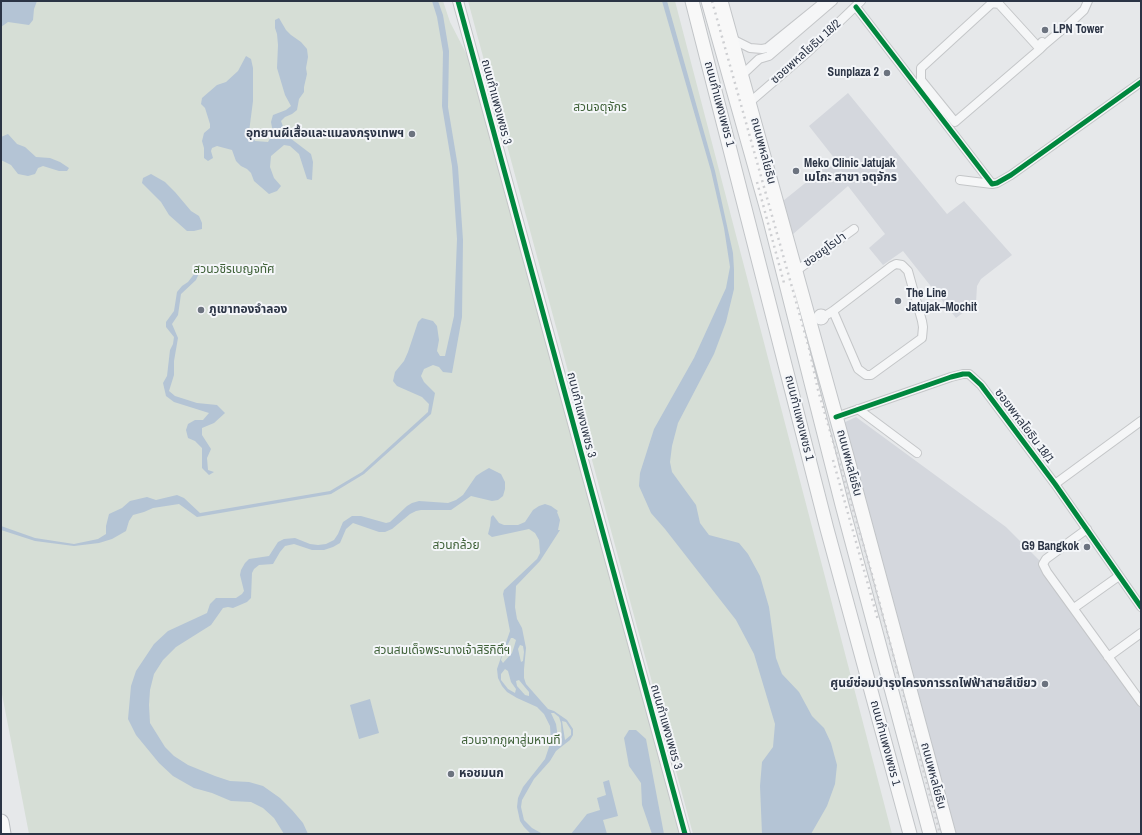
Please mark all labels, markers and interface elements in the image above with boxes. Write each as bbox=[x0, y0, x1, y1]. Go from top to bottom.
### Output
street label: ซอยพหลโยธิน 18/2 bbox=[768, 17, 844, 87]
place label: LPN Tower bbox=[1053, 23, 1104, 37]
marker: LPN Tower bbox=[1040, 25, 1050, 35]
street label: ถนนกำแพงเพชร 3 bbox=[478, 58, 514, 146]
street label: ถนนกำแพงเพชร 1 bbox=[701, 60, 737, 148]
place label: Sunplaza 2 bbox=[828, 66, 879, 80]
marker: Sunplaza 2 bbox=[882, 68, 892, 78]
park label: สวนจตุจักร bbox=[573, 101, 627, 115]
street label: ถนนพหลโยธิน bbox=[747, 116, 779, 186]
place label: อุทยานผีเสื้อและแมลงกรุงเทพฯ bbox=[246, 127, 404, 141]
marker: อุทยานผีเสื้อและแมลงกรุงเทพฯ bbox=[407, 129, 417, 139]
place label: Meko Clinic Jatujak เมโกะ สาขา จตุจักร bbox=[804, 157, 897, 185]
marker: Meko Clinic Jatujak เมโกะ สาขา จตุจักร bbox=[791, 166, 801, 176]
street label: ซอยยูโรปา bbox=[801, 230, 849, 270]
park label: สวนวชิรเบญจทัศ bbox=[193, 263, 275, 277]
place label: The Line Jatujak–Mochit bbox=[906, 287, 977, 315]
marker: The Line Jatujak–Mochit bbox=[893, 296, 903, 306]
place label: ภูเขาทองจำลอง bbox=[209, 303, 287, 317]
marker: ภูเขาทองจำลอง bbox=[196, 305, 206, 315]
street label: ถนนกำแพงเพชร 3 bbox=[563, 371, 599, 459]
street label: ถนนกำแพงเพชร 1 bbox=[781, 374, 817, 462]
street label: ซอยพหลโยธิน 18/1 bbox=[991, 386, 1057, 466]
street label: ถนนพหลโยธิน bbox=[833, 428, 865, 498]
park label: สวนกล้วย bbox=[432, 539, 480, 553]
place label: G9 Bangkok bbox=[1022, 540, 1079, 554]
marker: G9 Bangkok bbox=[1082, 542, 1092, 552]
park label: สวนสมเด็จพระนางเจ้าสิริกิติ์ฯ bbox=[374, 644, 510, 658]
place label: ศูนย์ซ่อมบำรุงโครงการรถไฟฟ้าสายสีเขียว bbox=[830, 677, 1037, 691]
marker: ศูนย์ซ่อมบำรุงโครงการรถไฟฟ้าสายสีเขียว bbox=[1040, 679, 1050, 689]
street label: ถนนกำแพงเพชร 3 bbox=[647, 683, 685, 771]
street label: ถนนกำแพงเพชร 1 bbox=[867, 699, 903, 787]
park label: สวนจากภูผาสู่มหานที bbox=[461, 734, 561, 748]
street label: ถนนพหลโยธิน bbox=[917, 741, 949, 811]
place label: หอชมนก bbox=[459, 767, 504, 781]
marker: หอชมนก bbox=[446, 769, 456, 779]

